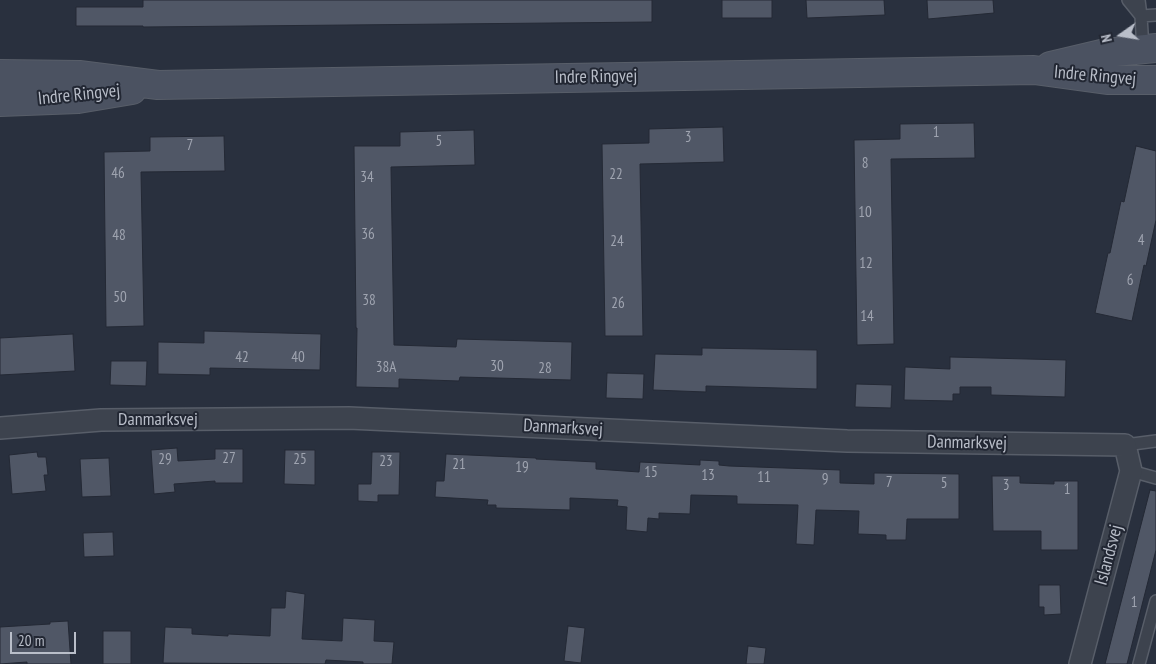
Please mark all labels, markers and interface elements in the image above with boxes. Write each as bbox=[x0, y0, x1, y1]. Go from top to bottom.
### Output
north arrow bbox=[1096, 10, 1146, 60]
text: N bbox=[1097, 33, 1116, 44]
street label: Indre Ringvej bbox=[1053, 62, 1137, 90]
street label: Indre Ringvej bbox=[555, 65, 637, 89]
street label: Indre Ringvej bbox=[37, 80, 121, 110]
house number: 1 bbox=[933, 124, 939, 142]
house number: 3 bbox=[685, 129, 691, 147]
house number: 5 bbox=[436, 133, 442, 151]
house number: 7 bbox=[187, 137, 193, 155]
house number: 8 bbox=[862, 155, 868, 173]
house number: 46 bbox=[111, 165, 125, 183]
house number: 22 bbox=[609, 166, 623, 184]
house number: 34 bbox=[360, 169, 374, 187]
house number: 10 bbox=[858, 204, 872, 222]
house number: 36 bbox=[361, 226, 375, 244]
house number: 48 bbox=[112, 227, 126, 245]
house number: 4 bbox=[1138, 232, 1144, 250]
house number: 24 bbox=[610, 233, 624, 251]
house number: 12 bbox=[859, 255, 873, 273]
house number: 6 bbox=[1127, 272, 1133, 290]
house number: 50 bbox=[113, 289, 127, 307]
house number: 38 bbox=[362, 292, 376, 310]
house number: 26 bbox=[611, 295, 625, 313]
house number: 14 bbox=[860, 308, 874, 326]
house number: 42 bbox=[235, 349, 249, 367]
house number: 40 bbox=[291, 349, 305, 367]
house number: 30 bbox=[490, 358, 504, 376]
house number: 38A bbox=[376, 359, 396, 377]
house number: 28 bbox=[538, 360, 552, 378]
street label: Danmarksvej bbox=[118, 409, 198, 431]
street label: Danmarksvej bbox=[523, 415, 603, 441]
street label: Danmarksvej bbox=[927, 432, 1007, 454]
house number: 27 bbox=[222, 450, 236, 468]
house number: 29 bbox=[158, 451, 172, 469]
house number: 25 bbox=[293, 451, 307, 469]
house number: 23 bbox=[379, 453, 393, 471]
house number: 21 bbox=[452, 456, 466, 474]
house number: 19 bbox=[515, 459, 529, 477]
house number: 15 bbox=[644, 464, 658, 482]
house number: 13 bbox=[701, 467, 715, 485]
house number: 11 bbox=[757, 469, 771, 487]
house number: 9 bbox=[822, 471, 828, 489]
house number: 7 bbox=[886, 474, 892, 492]
house number: 5 bbox=[941, 475, 947, 493]
house number: 3 bbox=[1003, 477, 1009, 495]
house number: 1 bbox=[1064, 481, 1070, 499]
street label: Islandsvej bbox=[1091, 522, 1127, 588]
house number: 1 bbox=[1131, 594, 1137, 612]
scale bar bbox=[12, 622, 79, 654]
text: 20 m bbox=[18, 631, 44, 650]

